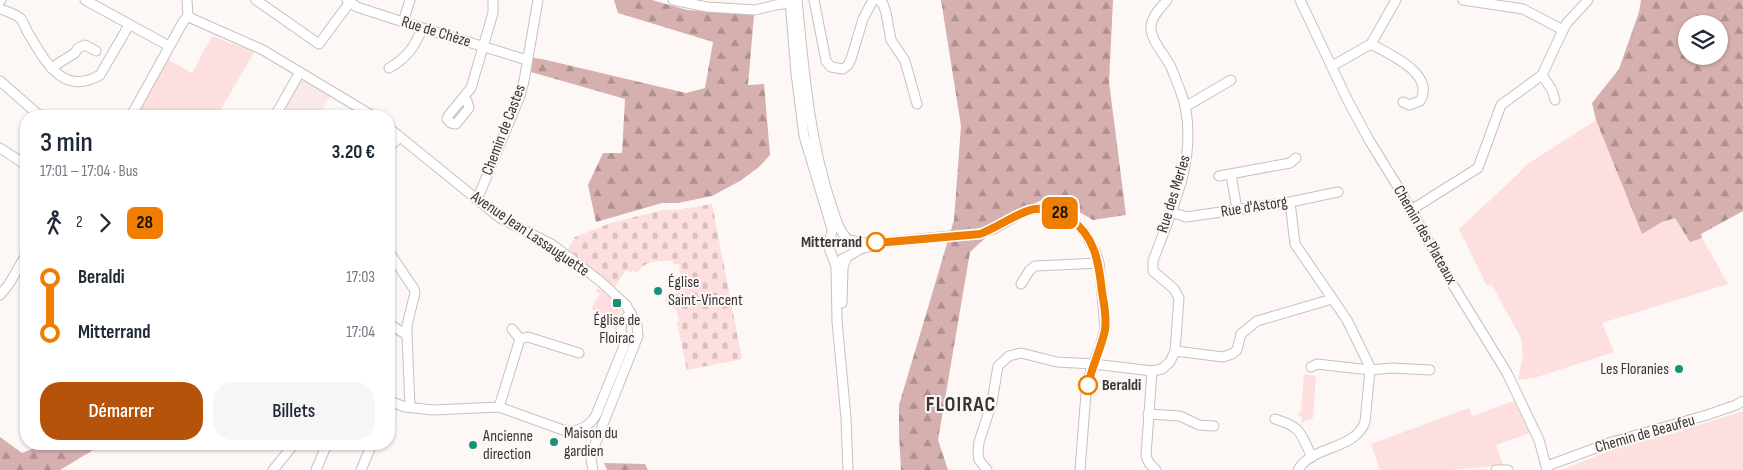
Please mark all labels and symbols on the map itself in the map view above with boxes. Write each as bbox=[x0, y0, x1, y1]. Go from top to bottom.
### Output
street label: Rue de Chèze bbox=[399, 12, 473, 52]
street label: Chemin de Castes bbox=[478, 82, 530, 178]
street label: Rue des Merles bbox=[1153, 153, 1195, 235]
street label: Chemin des Plateaux bbox=[1389, 182, 1461, 288]
street label: Avenue Jean Lassauguette bbox=[466, 187, 593, 281]
street label: Rue d'Astorg bbox=[1220, 192, 1288, 222]
line badge: 28 bbox=[1038, 197, 1082, 229]
marker: Mitterrand bbox=[866, 232, 886, 252]
place label: Mitterrand bbox=[801, 233, 862, 252]
place label: Église Saint-Vincent bbox=[668, 273, 743, 310]
marker: Église Saint-Vincent bbox=[652, 285, 664, 297]
marker: Église de Floirac bbox=[611, 297, 623, 309]
place label: Église de Floirac bbox=[593, 311, 641, 348]
place label: Les Floranies bbox=[1600, 360, 1669, 379]
marker: Les Floranies bbox=[1673, 363, 1685, 375]
marker: Beraldi bbox=[1078, 375, 1098, 395]
place label: Beraldi bbox=[1102, 376, 1141, 395]
district label: FLOIRAC bbox=[926, 392, 996, 417]
street label: Chemin de Beaufeu bbox=[1593, 411, 1697, 457]
place label: Maison du gardien bbox=[564, 424, 618, 461]
place label: Ancienne direction bbox=[482, 427, 533, 464]
marker: Maison du gardien bbox=[548, 436, 560, 448]
marker: Ancienne direction bbox=[467, 439, 479, 451]

